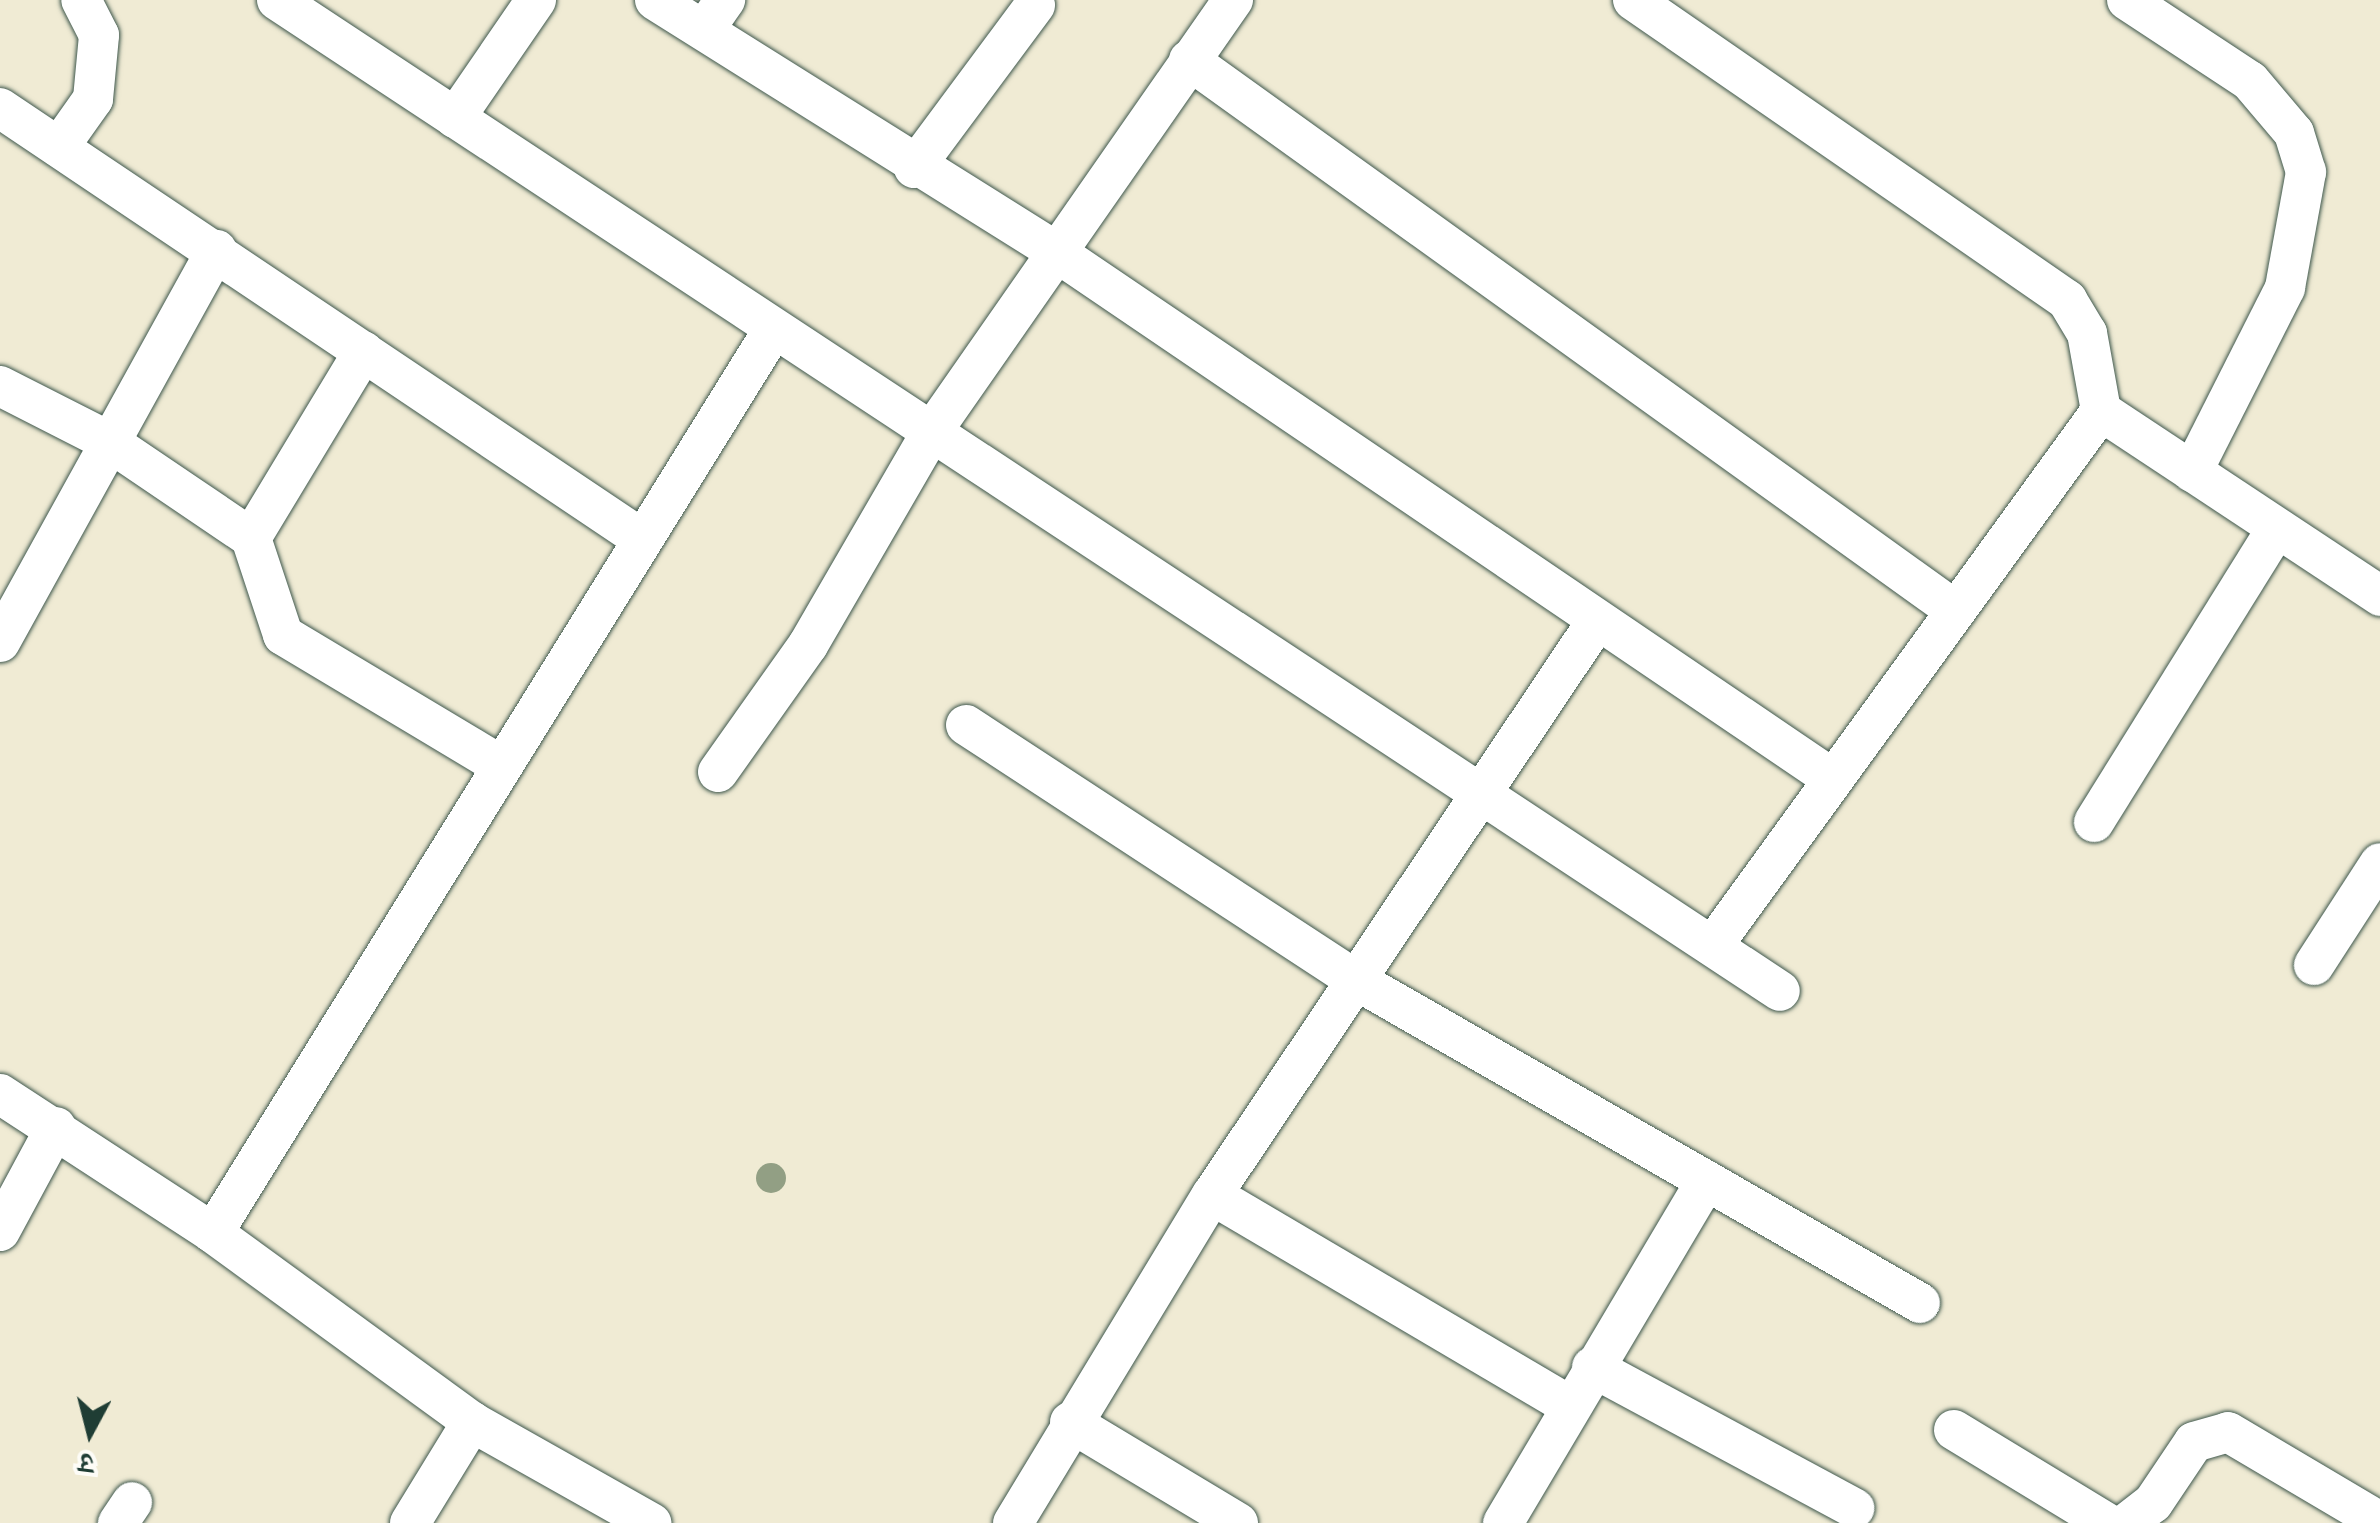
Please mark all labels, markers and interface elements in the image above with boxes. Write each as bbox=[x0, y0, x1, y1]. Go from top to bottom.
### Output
north arrow bbox=[40, 1383, 140, 1483]
text: उ bbox=[77, 1445, 96, 1482]

